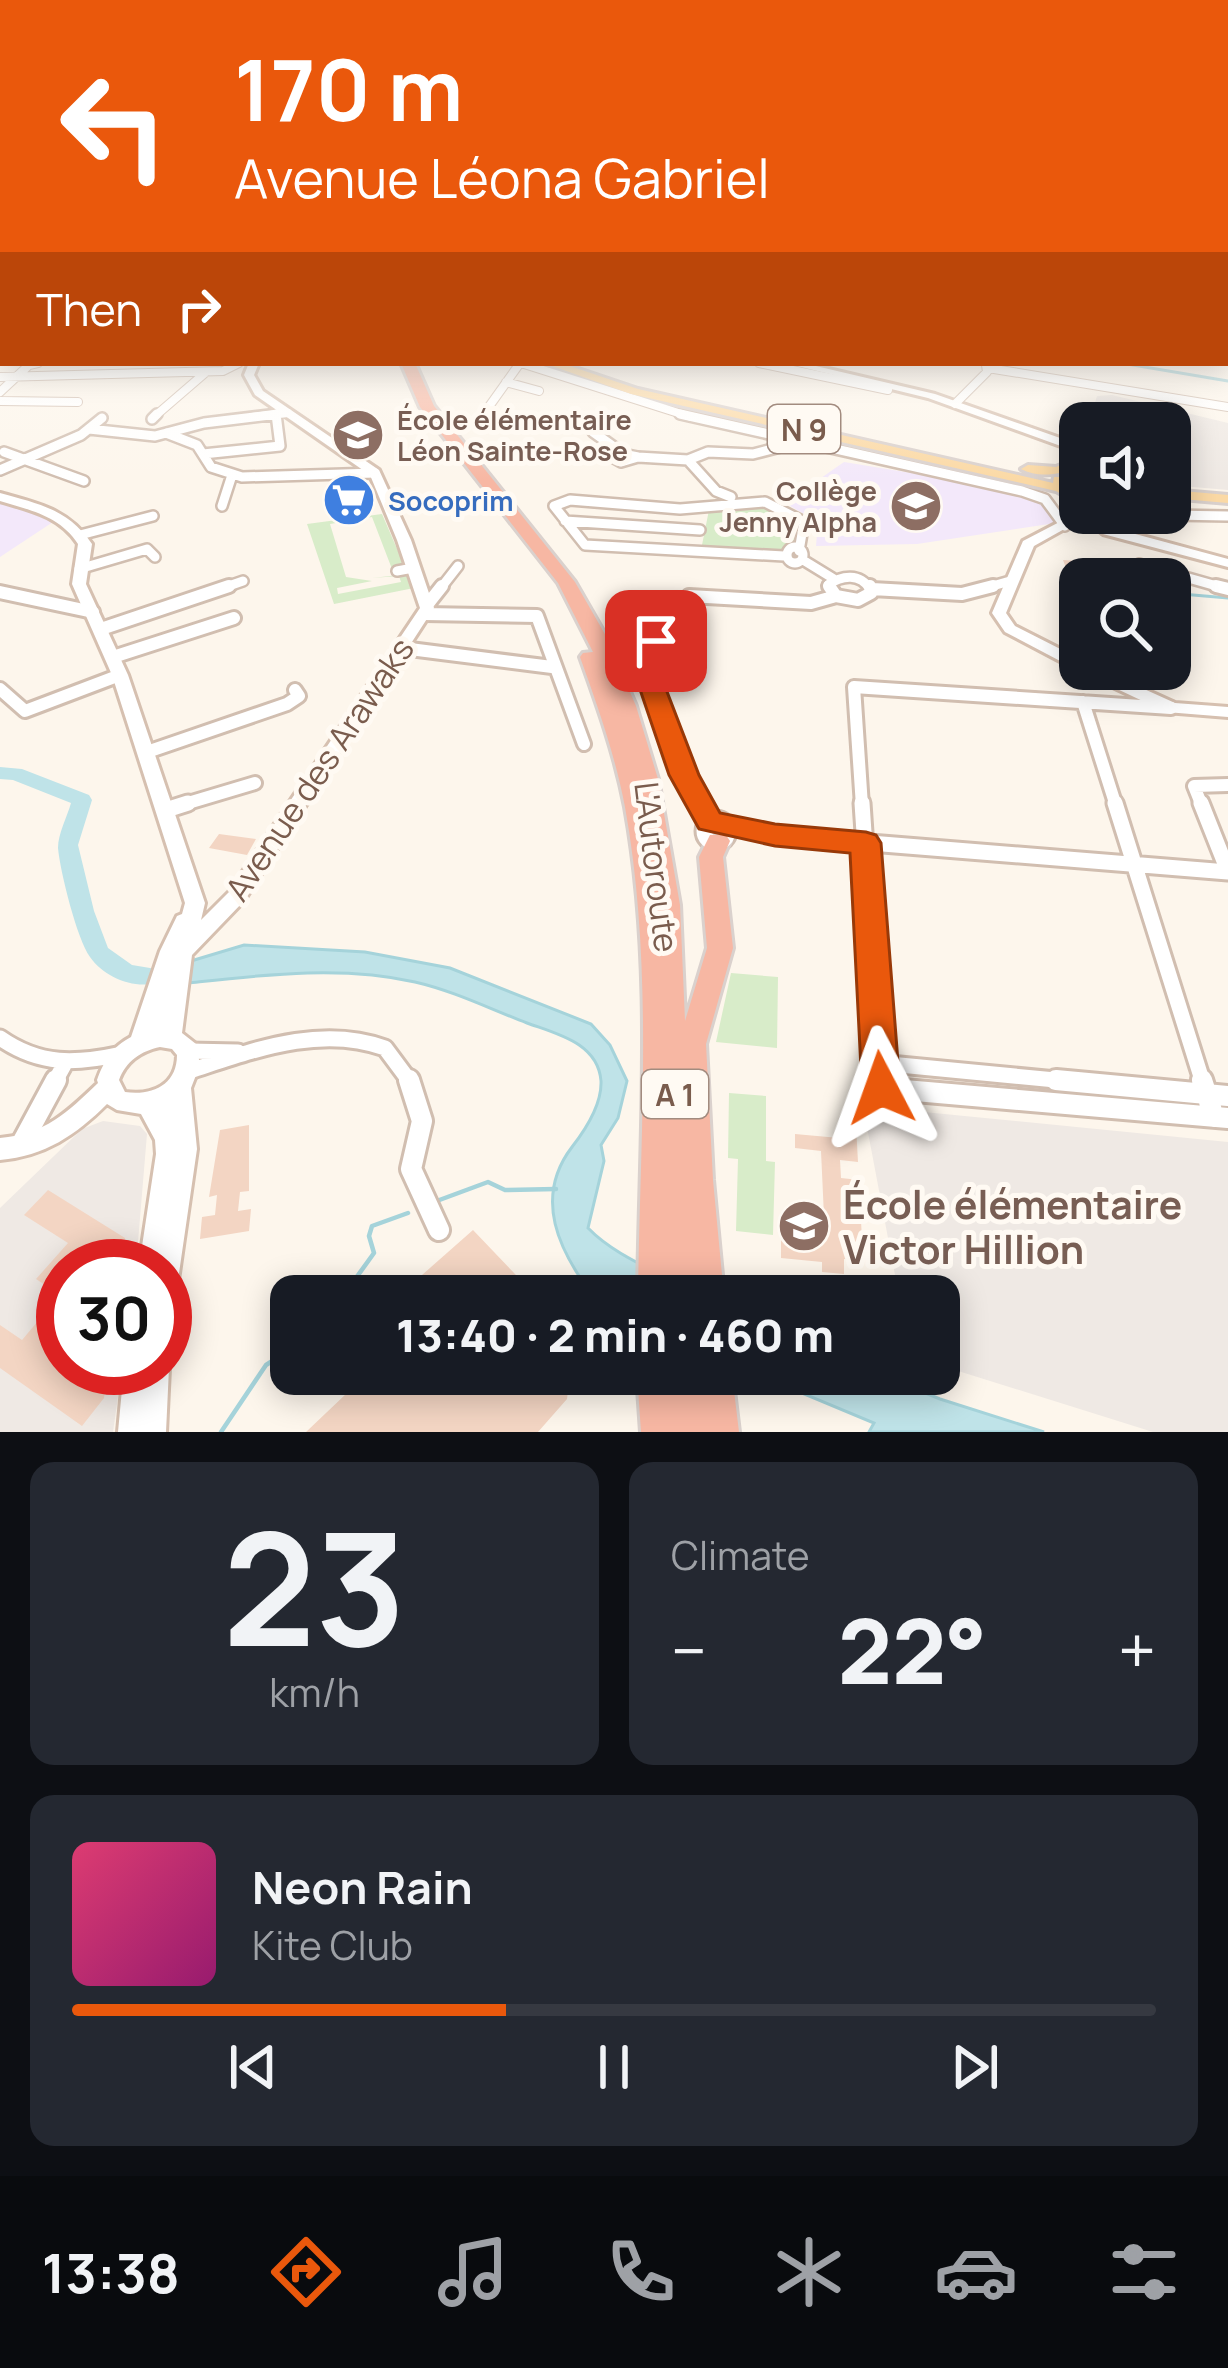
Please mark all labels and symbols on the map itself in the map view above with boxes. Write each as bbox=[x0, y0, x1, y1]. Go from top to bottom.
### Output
place label: École élémentaire Léon Sainte-Rose bbox=[397, 401, 632, 469]
road number: N 9 bbox=[768, 405, 840, 453]
school or university icon: École élémentaire Léon Sainte-Rose bbox=[330, 407, 386, 463]
supermarket icon: Socoprim bbox=[321, 472, 377, 528]
place label: Collège Jenny Alpha bbox=[719, 472, 877, 540]
school or university icon: Collège Jenny Alpha bbox=[888, 478, 944, 534]
place label: Socoprim bbox=[388, 482, 514, 519]
pin bbox=[605, 590, 707, 692]
street label: Avenue des Arawaks bbox=[214, 629, 424, 909]
street label: L'Autoroute bbox=[624, 779, 690, 955]
position arrow bbox=[818, 1025, 944, 1151]
road number: A 1 bbox=[642, 1070, 708, 1118]
place label: École élémentaire Victor Hillion bbox=[843, 1177, 1182, 1276]
school or university icon: École élémentaire Victor Hillion bbox=[776, 1198, 832, 1254]
speed limit sign: 30 bbox=[36, 1239, 192, 1395]

